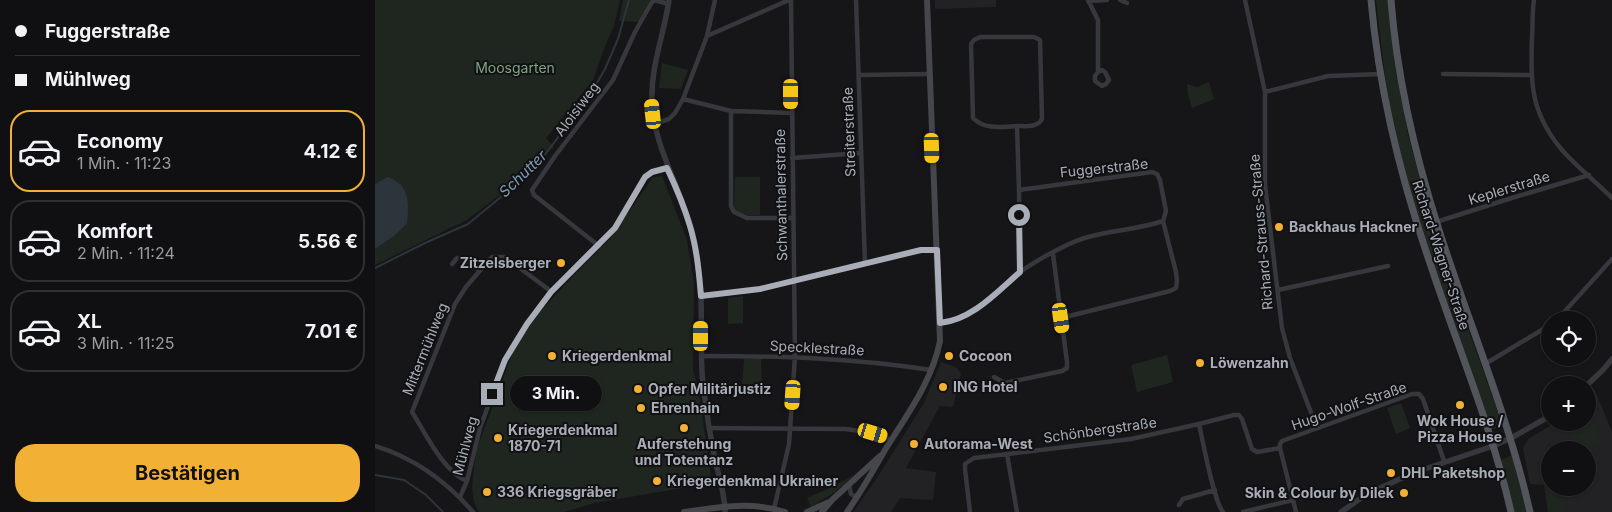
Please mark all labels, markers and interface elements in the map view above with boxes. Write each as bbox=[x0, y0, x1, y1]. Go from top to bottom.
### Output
text: Fuggerstraße bbox=[45, 20, 170, 43]
park label: Moosgarten bbox=[475, 59, 555, 76]
text: Mühlweg bbox=[45, 68, 131, 91]
street label: Aloisiweg bbox=[551, 78, 603, 139]
car bbox=[783, 79, 798, 109]
street label: Streiterstraße bbox=[838, 87, 859, 177]
car bbox=[643, 98, 662, 130]
icon: car bbox=[17, 129, 62, 174]
street label: Schwanthalerstraße bbox=[771, 129, 790, 261]
text: Economy bbox=[77, 130, 163, 153]
car bbox=[923, 133, 940, 163]
text: 4.12 € bbox=[303, 140, 358, 163]
water label: Schutter bbox=[495, 146, 551, 201]
text: 1 Min. · 11:23 bbox=[77, 153, 171, 173]
street label: Richard-Strauss-Straße bbox=[1245, 153, 1276, 311]
street label: Fuggerstraße bbox=[1059, 154, 1149, 181]
street label: Keplerstraße bbox=[1466, 167, 1552, 208]
street label: Richard-Wagner-Straße bbox=[1409, 178, 1474, 332]
route start bbox=[1008, 204, 1030, 226]
place label: Backhaus Hackner bbox=[1289, 218, 1417, 235]
icon: car bbox=[17, 219, 62, 264]
text: Komfort bbox=[77, 220, 153, 243]
marker: Backhaus Hackner bbox=[1273, 221, 1285, 233]
text: 5.56 € bbox=[298, 230, 358, 253]
text: 2 Min. · 11:24 bbox=[77, 243, 175, 263]
place label: Zitzelsberger bbox=[460, 254, 551, 271]
marker: Zitzelsberger bbox=[555, 257, 567, 269]
street label: Mittermühlweg bbox=[398, 300, 451, 398]
car bbox=[1051, 302, 1070, 334]
icon: car bbox=[17, 309, 62, 354]
text: XL bbox=[77, 310, 102, 333]
map controls bbox=[1541, 311, 1596, 496]
button: locate bbox=[1541, 311, 1596, 366]
text: 7.01 € bbox=[305, 320, 358, 343]
car bbox=[693, 321, 708, 351]
text: 3 Min. · 11:25 bbox=[77, 333, 175, 353]
street label: Specklestraße bbox=[769, 337, 865, 358]
place label: Kriegerdenkmal bbox=[562, 347, 671, 364]
place label: Cocoon bbox=[959, 347, 1012, 364]
marker: Kriegerdenkmal bbox=[546, 350, 558, 362]
marker: Cocoon bbox=[943, 350, 955, 362]
place label: Löwenzahn bbox=[1210, 354, 1289, 371]
marker: Löwenzahn bbox=[1194, 357, 1206, 369]
callout: 3 Min. bbox=[509, 376, 602, 412]
button: + bbox=[1541, 376, 1596, 431]
place label: ING Hotel bbox=[953, 378, 1018, 395]
street label: Hugo-Wolf-Straße bbox=[1289, 378, 1409, 433]
place label: Opfer Militärjustiz bbox=[648, 380, 771, 397]
car bbox=[784, 380, 801, 410]
marker: ING Hotel bbox=[937, 381, 949, 393]
route end bbox=[481, 383, 503, 405]
text: 3 Min. bbox=[532, 383, 580, 403]
marker: Opfer Militärjustiz bbox=[632, 383, 644, 395]
place label: Ehrenhain bbox=[651, 399, 720, 416]
marker: Wok House / Pizza House bbox=[1454, 399, 1466, 411]
marker: Ehrenhain bbox=[635, 402, 647, 414]
place label: Wok House / Pizza House bbox=[1417, 412, 1504, 445]
street label: Schönbergstraße bbox=[1042, 413, 1158, 446]
street label: Mühlweg bbox=[448, 414, 481, 477]
place label: Kriegerdenkmal 1870-71 bbox=[508, 421, 617, 454]
car bbox=[856, 421, 889, 445]
marker: Auferstehung und Totentanz bbox=[678, 422, 690, 434]
marker: Kriegerdenkmal 1870-71 bbox=[492, 432, 504, 444]
place label: Auferstehung und Totentanz bbox=[635, 435, 733, 468]
place label: Autorama-West bbox=[924, 435, 1033, 452]
marker: Autorama-West bbox=[908, 438, 920, 450]
button: − bbox=[1541, 441, 1596, 496]
button: Bestätigen bbox=[15, 444, 360, 502]
place label: DHL Paketshop bbox=[1401, 464, 1505, 481]
marker: DHL Paketshop bbox=[1385, 467, 1397, 479]
place label: Kriegerdenkmal Ukrainer bbox=[667, 472, 838, 489]
marker: Kriegerdenkmal Ukrainer bbox=[651, 475, 663, 487]
place label: 336 Kriegsgräber bbox=[497, 483, 618, 500]
place label: Skin & Colour by Dilek bbox=[1245, 484, 1395, 501]
marker: 336 Kriegsgräber bbox=[481, 486, 493, 498]
marker: Skin & Colour by Dilek bbox=[1398, 487, 1410, 499]

